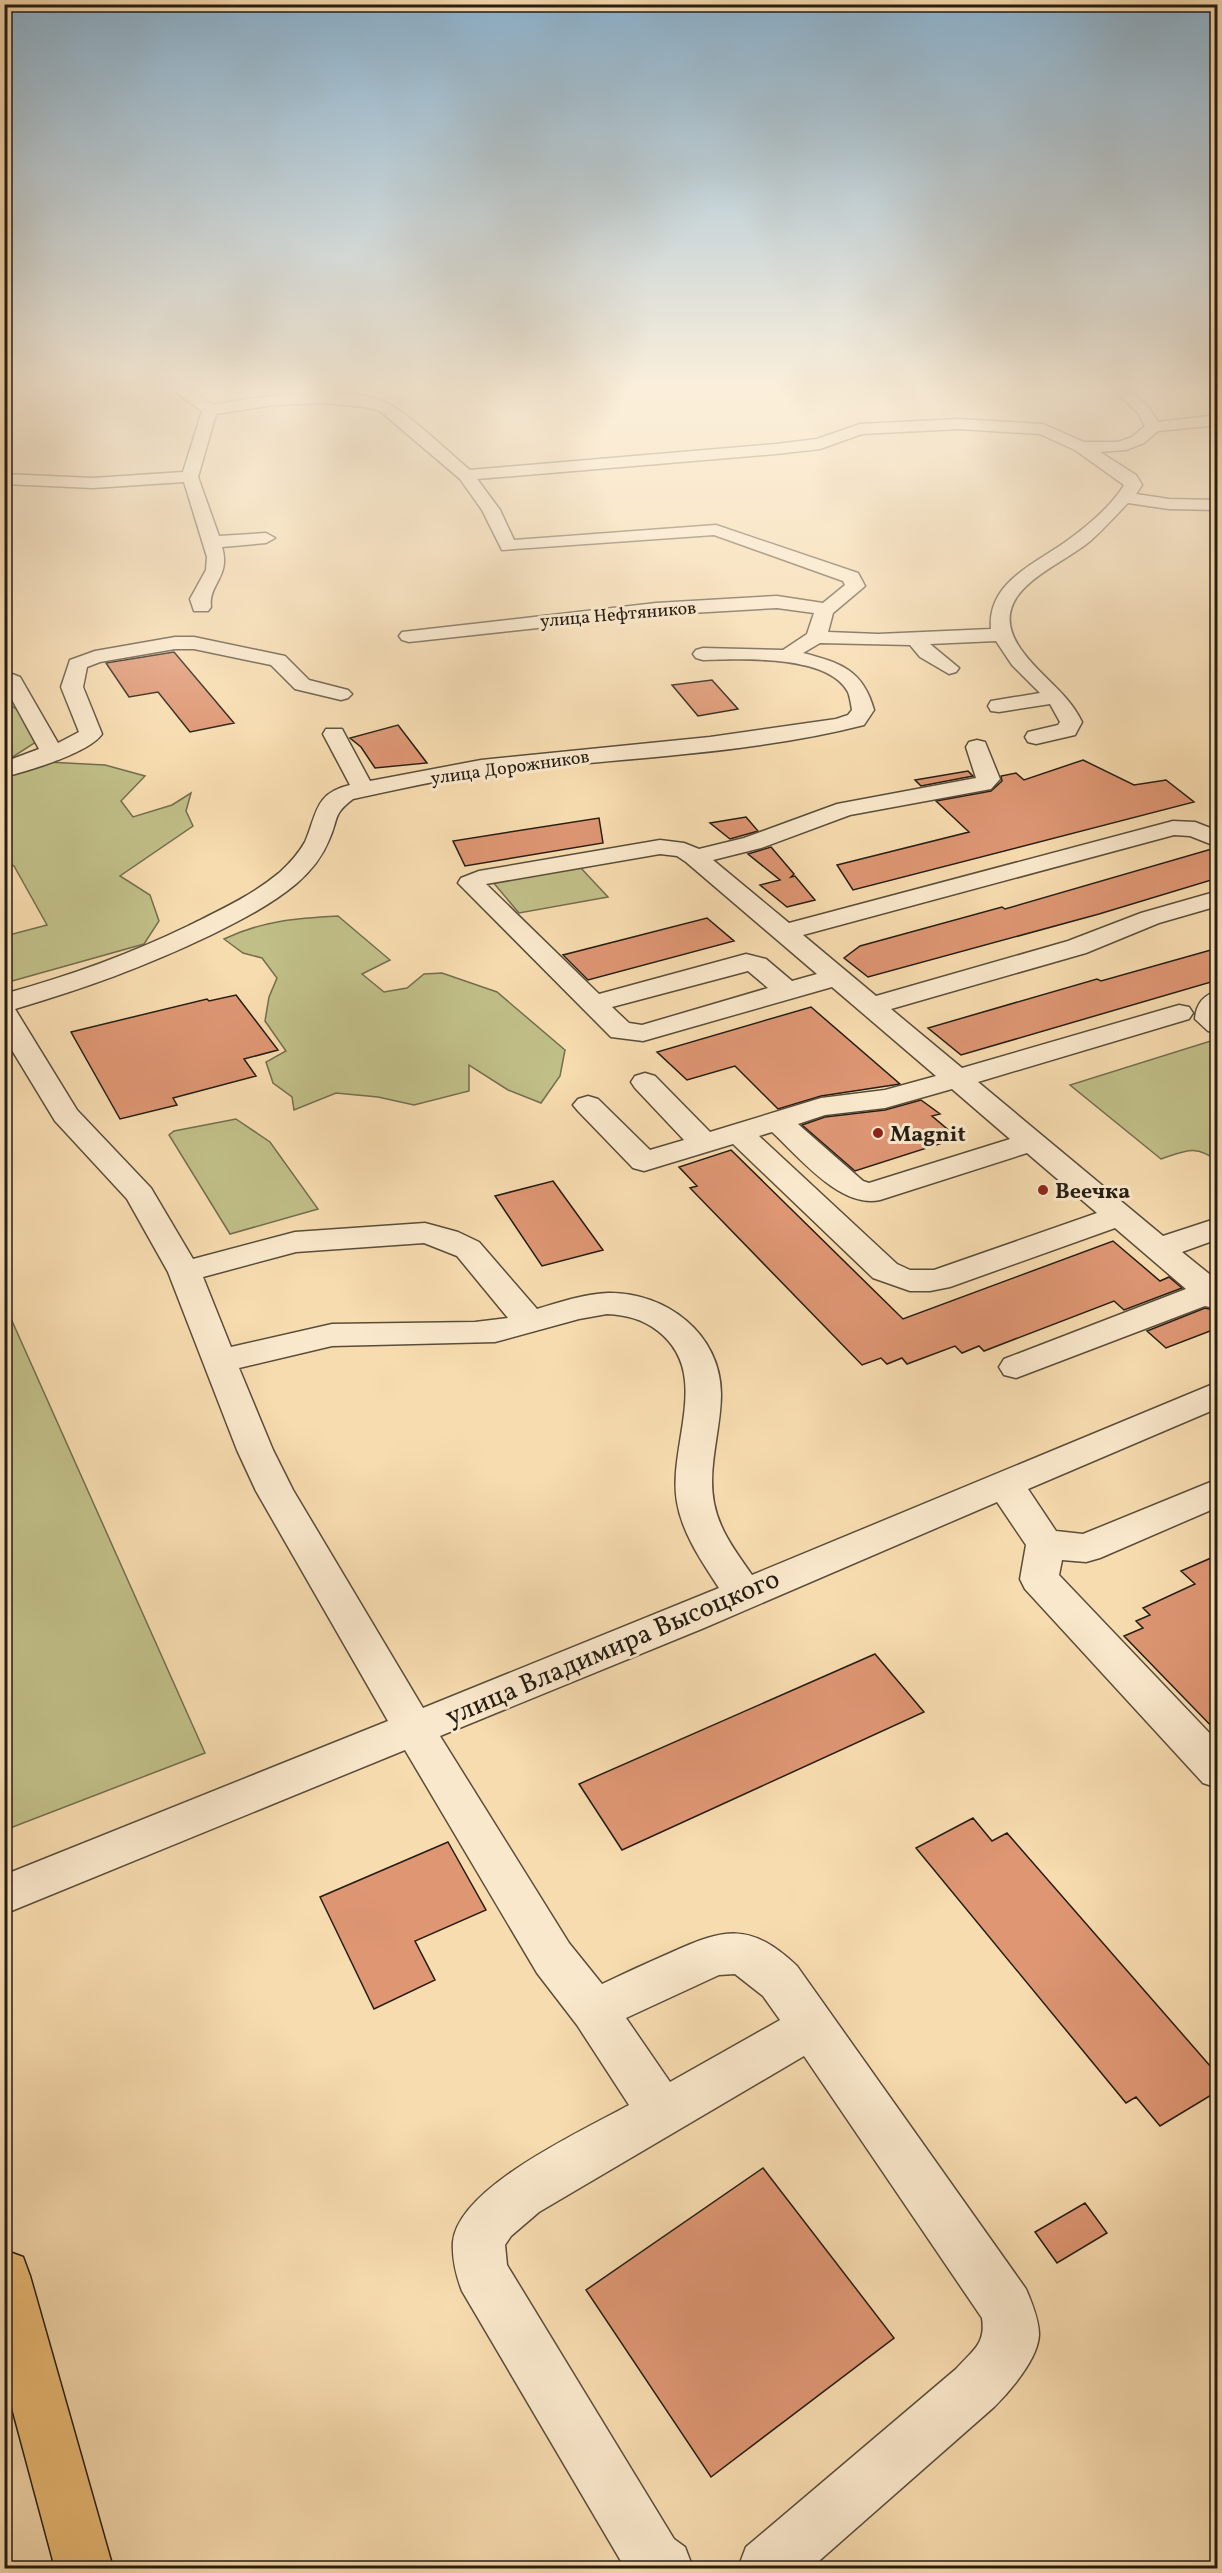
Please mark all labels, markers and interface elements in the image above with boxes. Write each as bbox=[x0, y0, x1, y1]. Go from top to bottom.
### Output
street label: улица Нефтяников bbox=[539, 596, 697, 635]
street label: улица Дорожников bbox=[429, 745, 591, 792]
place label: Magnit bbox=[890, 1120, 966, 1151]
marker: Magnit bbox=[871, 1126, 885, 1140]
place label: Веечка bbox=[1055, 1177, 1130, 1208]
marker: Веечка bbox=[1036, 1183, 1050, 1197]
street label: улица Владимира Высоцкого bbox=[440, 1561, 786, 1737]

